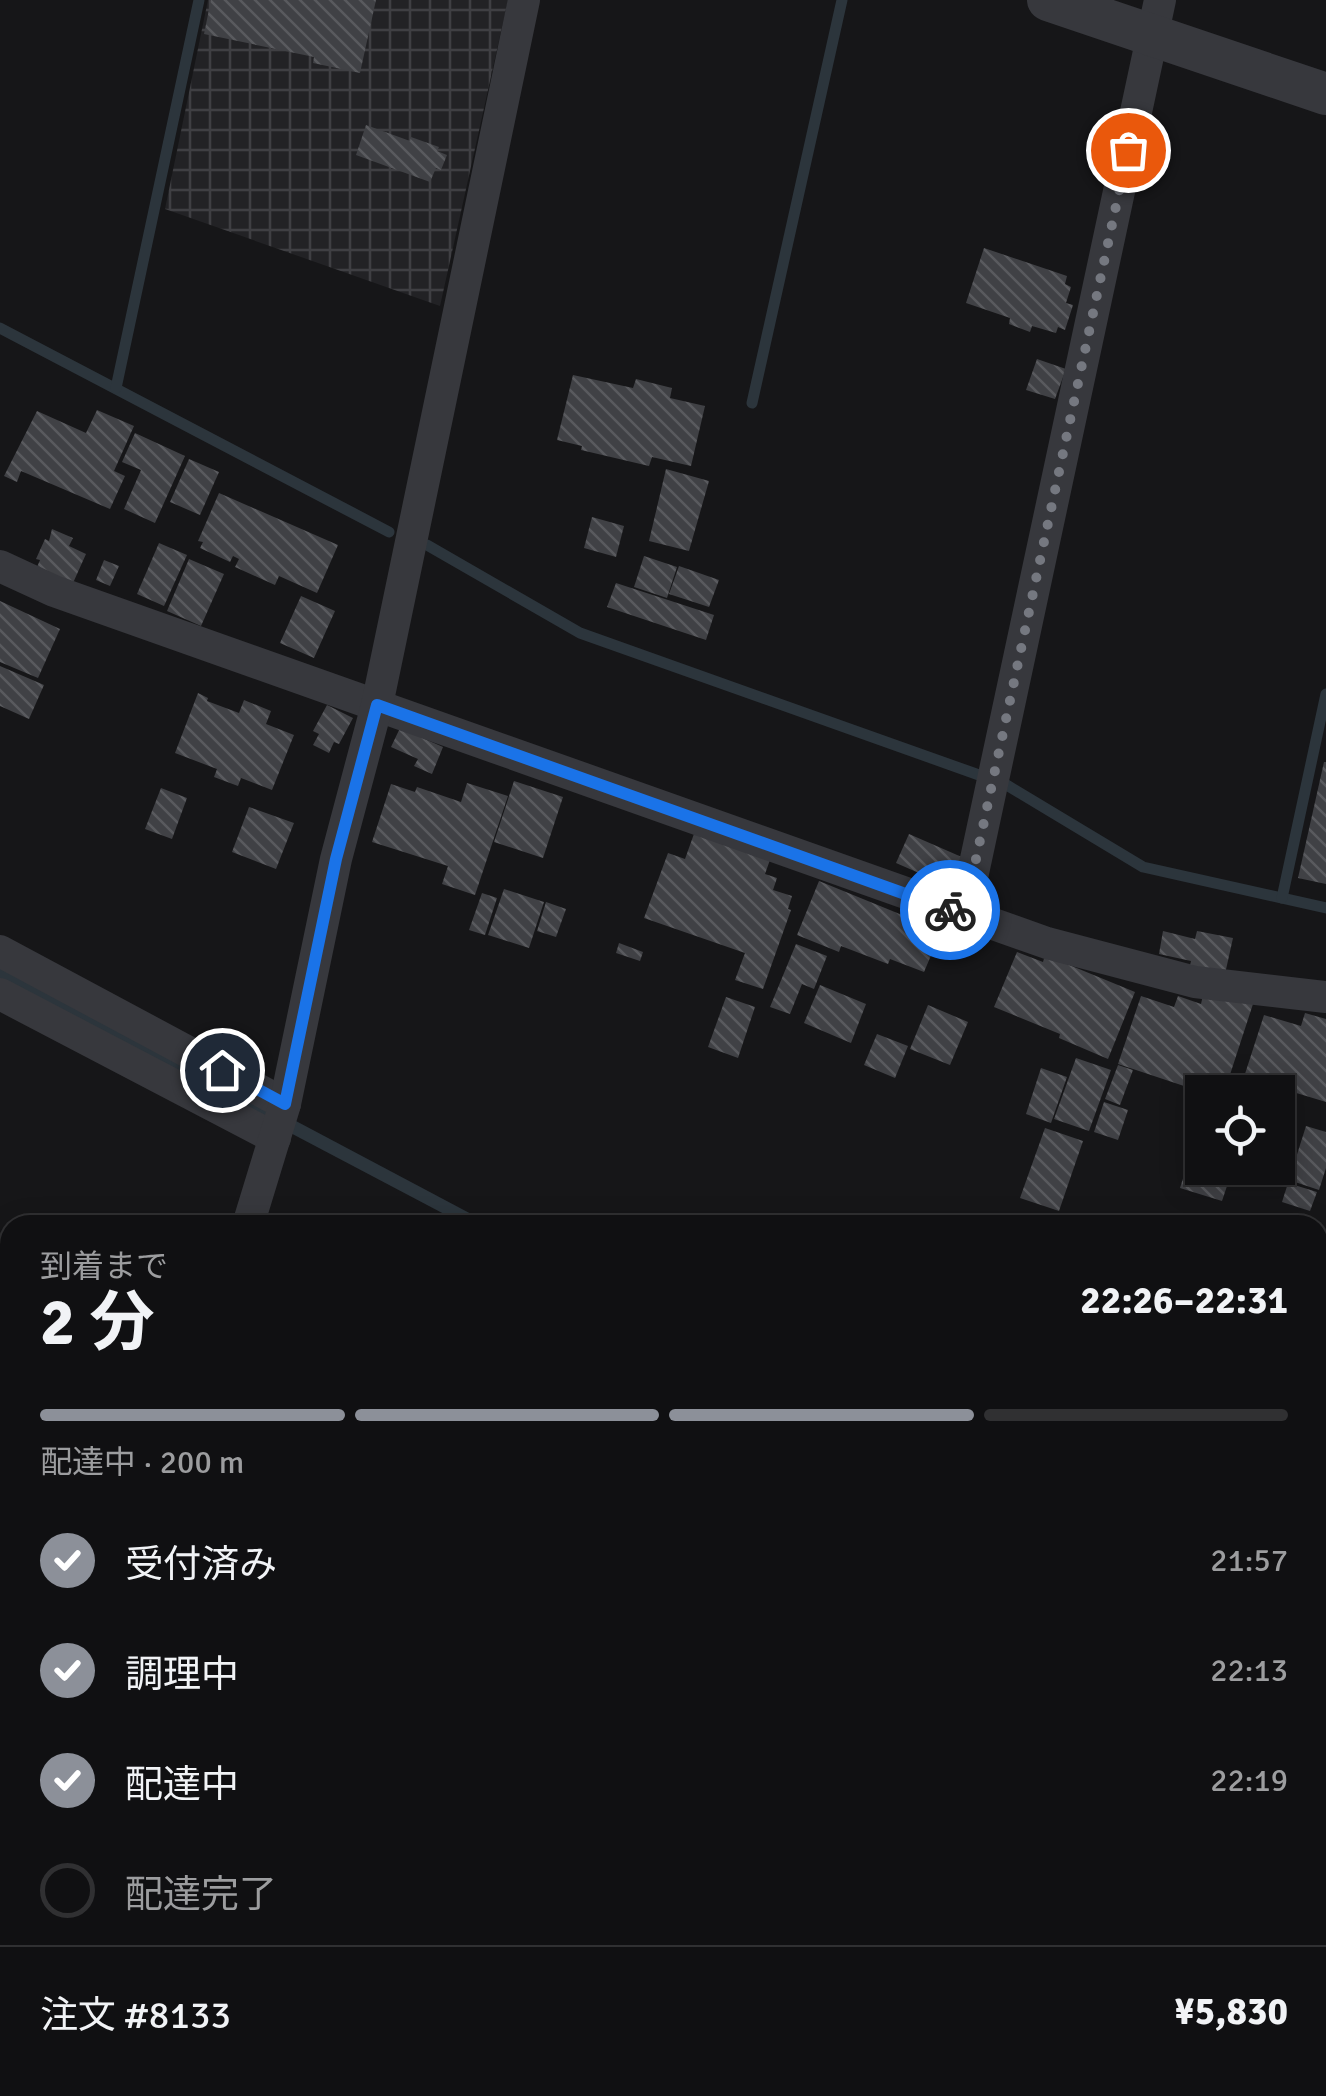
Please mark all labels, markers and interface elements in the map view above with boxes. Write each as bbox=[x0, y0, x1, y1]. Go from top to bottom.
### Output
pin bbox=[1086, 108, 1171, 193]
icon: bag bbox=[1101, 123, 1156, 178]
courier bbox=[900, 860, 1000, 960]
icon: bike bbox=[923, 883, 978, 938]
pin bbox=[180, 1028, 265, 1113]
icon: home bbox=[195, 1043, 250, 1098]
map controls bbox=[1185, 1075, 1295, 1185]
button: locate bbox=[1185, 1075, 1295, 1185]
text: 到着まで bbox=[40, 1247, 168, 1286]
text: 22:26–22:31 bbox=[1080, 1277, 1288, 1324]
text: 2 分 bbox=[40, 1283, 154, 1363]
text: 配達中 · 200 m bbox=[40, 1443, 244, 1482]
icon: check bbox=[40, 1533, 95, 1588]
text: 受付済み bbox=[125, 1541, 277, 1588]
text: 21:57 bbox=[1210, 1541, 1288, 1580]
icon: check bbox=[40, 1643, 95, 1698]
text: 調理中 bbox=[125, 1651, 239, 1698]
text: 22:13 bbox=[1210, 1651, 1288, 1690]
icon: check bbox=[40, 1753, 95, 1808]
text: 配達中 bbox=[125, 1761, 239, 1808]
text: 22:19 bbox=[1210, 1761, 1288, 1800]
text: 配達完了 bbox=[125, 1871, 277, 1918]
text: ¥5,830 bbox=[1174, 1988, 1288, 2035]
text: 注文 #8133 bbox=[40, 1992, 231, 2039]

